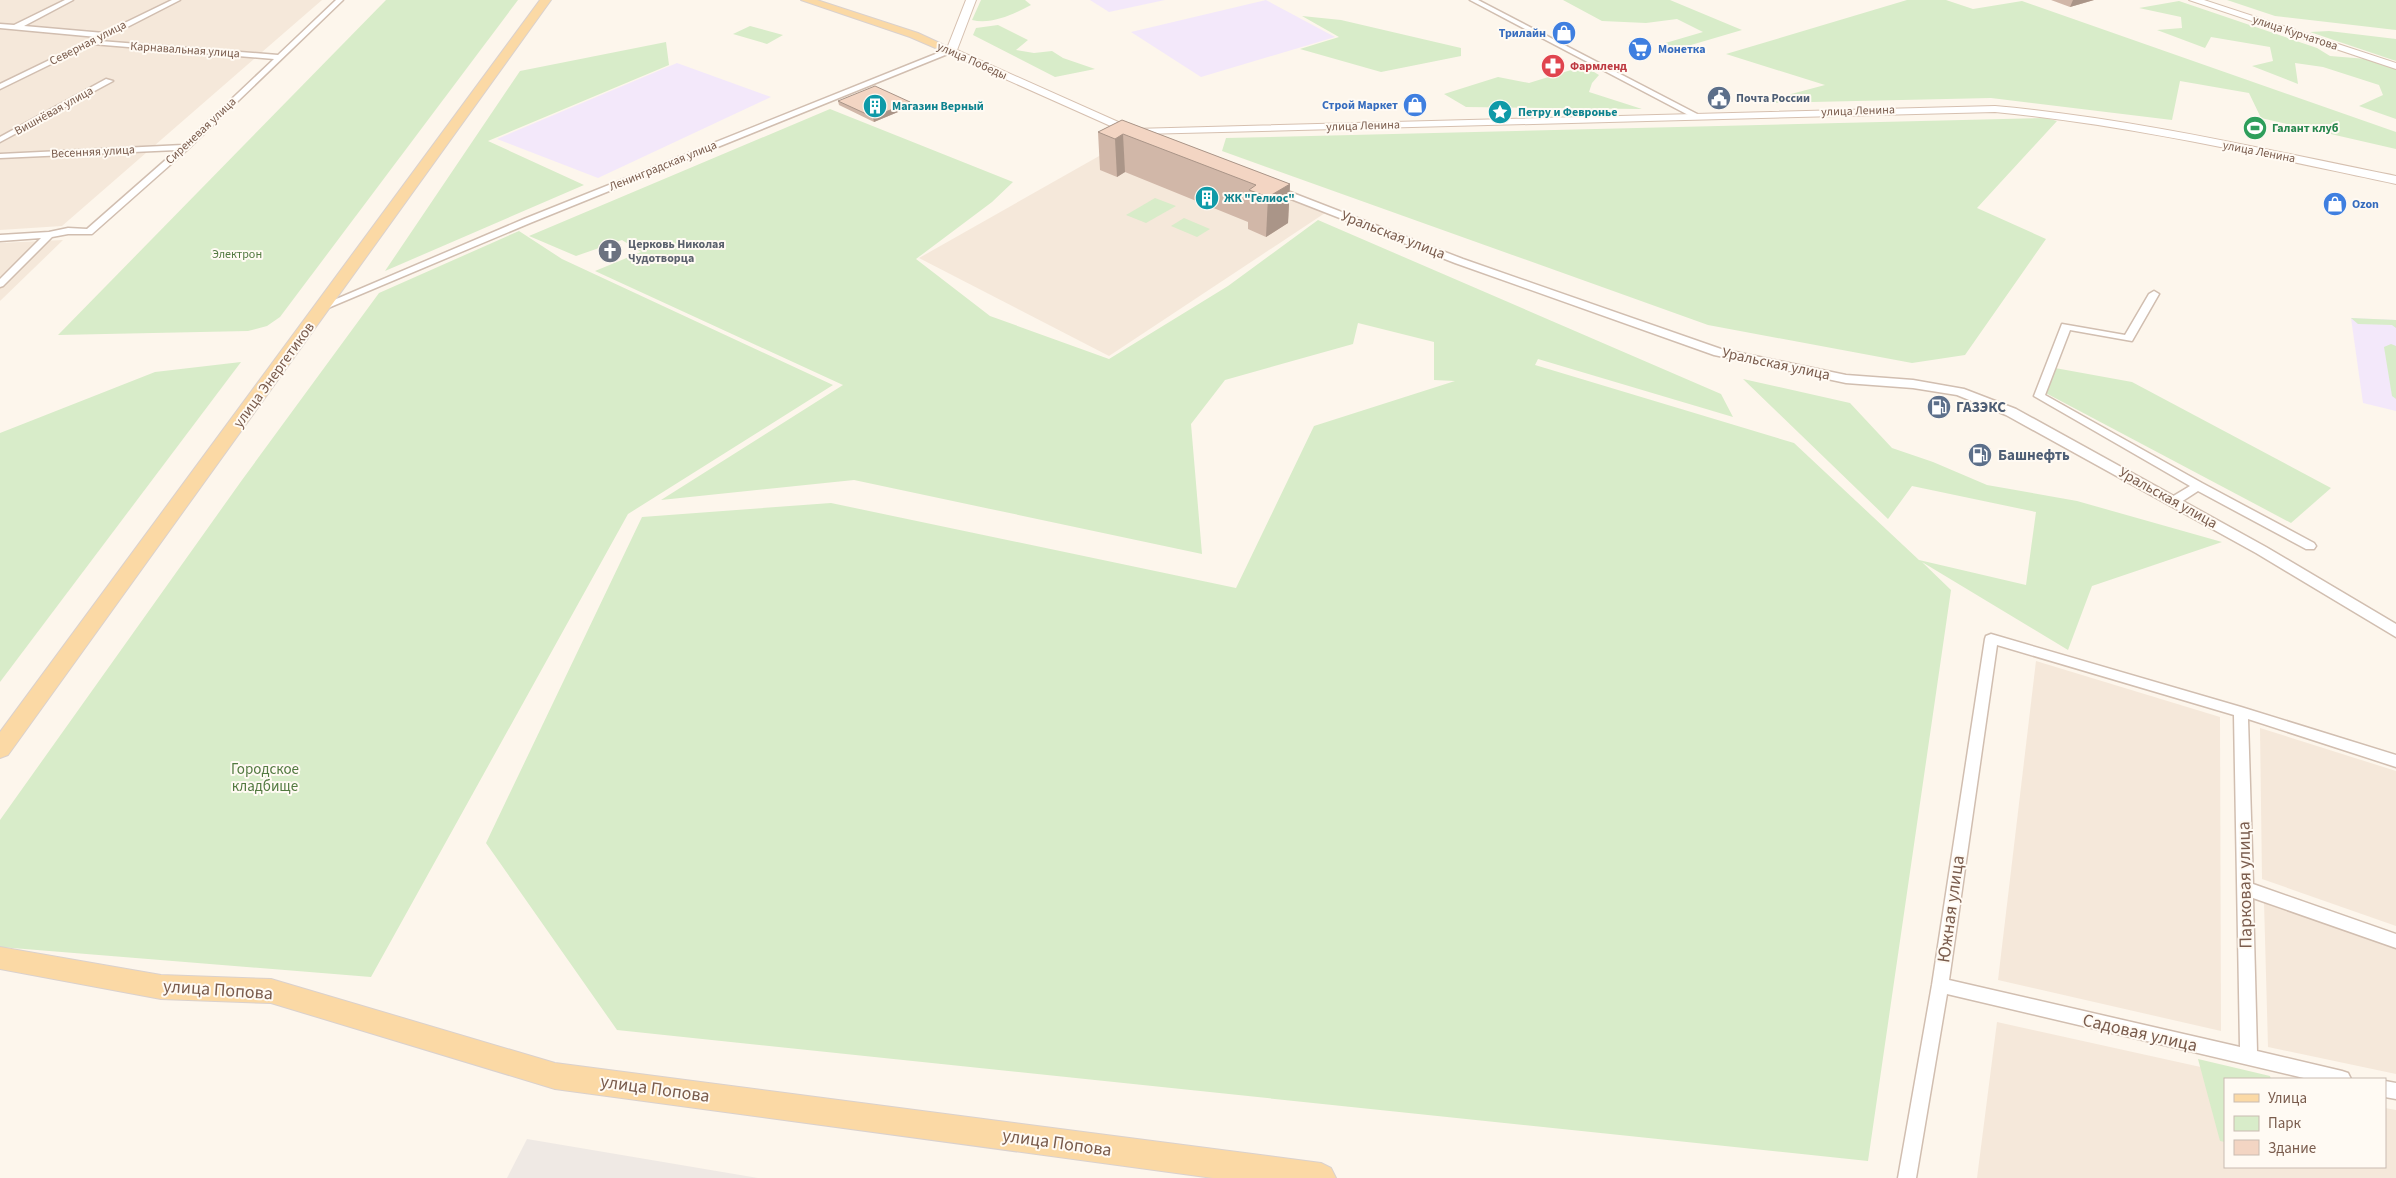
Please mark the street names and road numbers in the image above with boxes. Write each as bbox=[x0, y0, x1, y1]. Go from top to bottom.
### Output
street label: улица Курчатова bbox=[2250, 11, 2340, 55]
street label: Северная улица bbox=[47, 16, 129, 70]
street label: Карнавальная улица bbox=[130, 38, 240, 62]
street label: улица Победы bbox=[934, 38, 1010, 84]
street label: Вишнёвая улица bbox=[12, 82, 96, 140]
street label: Сиреневая улица bbox=[162, 94, 240, 168]
street label: улица Ленина bbox=[1821, 101, 1895, 121]
street label: улица Ленина bbox=[1326, 116, 1400, 136]
street label: Ленинградская улица bbox=[606, 137, 720, 195]
street label: улица Ленина bbox=[2221, 137, 2297, 167]
street label: Весенняя улица bbox=[51, 141, 135, 163]
street label: Уральская улица bbox=[1338, 205, 1448, 265]
street label: улица Энергетиков bbox=[228, 317, 320, 432]
street label: Уральская улица bbox=[1720, 342, 1832, 386]
street label: Уральская улица bbox=[2115, 462, 2221, 534]
street label: Парковая улица bbox=[2231, 821, 2259, 949]
street label: Южная улица bbox=[1931, 854, 1971, 964]
street label: улица Попова bbox=[162, 974, 274, 1006]
street label: Садовая улица bbox=[2080, 1008, 2200, 1058]
street label: улица Попова bbox=[599, 1069, 711, 1109]
street label: улица Попова bbox=[1001, 1123, 1113, 1163]

